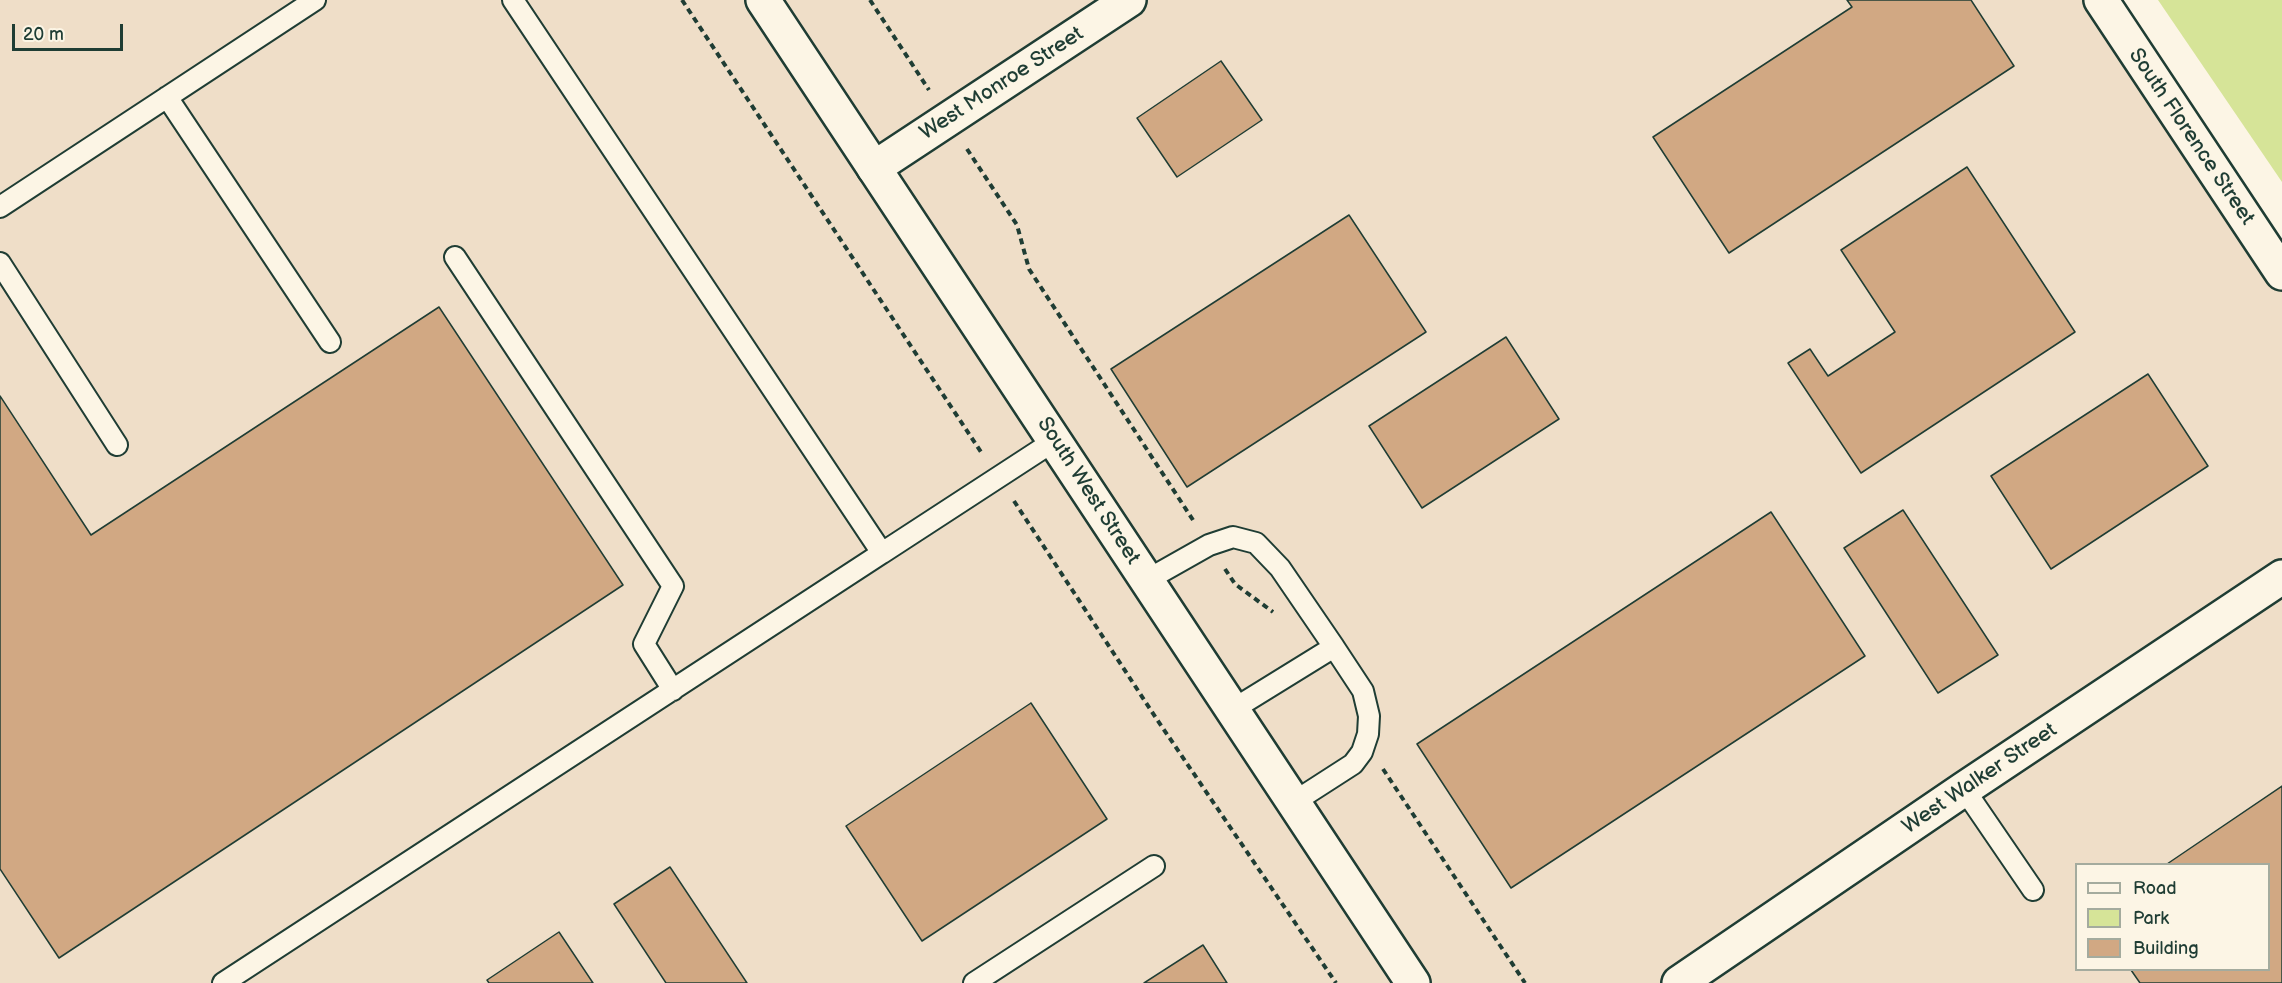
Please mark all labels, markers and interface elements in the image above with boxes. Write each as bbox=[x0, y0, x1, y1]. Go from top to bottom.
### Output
scale bar bbox=[15, 12, 126, 50]
street label: West Monroe Street bbox=[916, 22, 1088, 146]
text: 20 m bbox=[23, 24, 64, 45]
street label: South Florence Street bbox=[2123, 44, 2259, 230]
street label: South West Street bbox=[1031, 413, 1145, 569]
street label: West Walker Street bbox=[1898, 718, 2062, 840]
legend bbox=[2075, 863, 2270, 971]
text: Road bbox=[2133, 878, 2177, 899]
text: Park bbox=[2133, 908, 2169, 929]
text: Building bbox=[2133, 938, 2199, 959]

